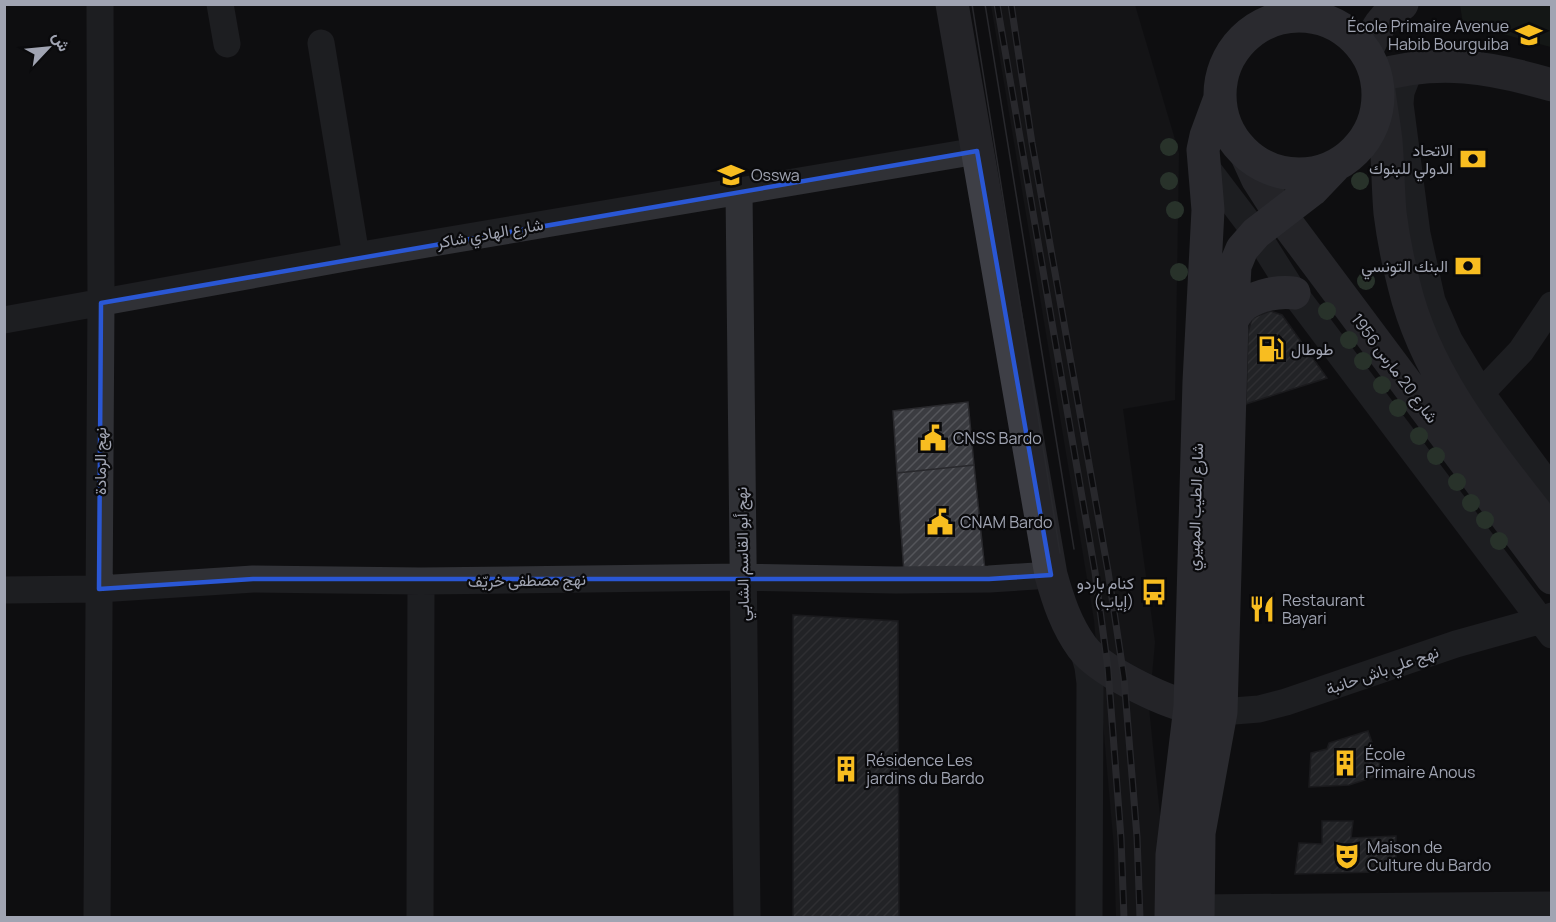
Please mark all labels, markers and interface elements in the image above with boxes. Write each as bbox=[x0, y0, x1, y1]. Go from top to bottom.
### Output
place label: École Primaire Avenue Habib Bourguiba bbox=[1347, 15, 1509, 55]
north arrow bbox=[18, 18, 78, 78]
school or university icon: École Primaire Avenue Habib Bourguiba bbox=[1514, 20, 1544, 50]
text: ش bbox=[47, 28, 76, 55]
place label: الاتحاد الدولي للبنوك bbox=[1369, 139, 1453, 182]
bank icon: الاتحاد الدولي للبنوك bbox=[1458, 144, 1488, 174]
school or university icon: Osswa bbox=[716, 160, 746, 190]
place label: Osswa bbox=[751, 164, 800, 186]
street label: شارع الهادي شاكر bbox=[434, 213, 546, 256]
bank icon: البنك التونسي bbox=[1453, 251, 1483, 281]
place label: البنك التونسي bbox=[1361, 255, 1448, 280]
street label: شارع 20 مارس 1956 bbox=[1346, 309, 1443, 428]
fuel station icon: طوطال bbox=[1256, 334, 1286, 364]
place label: طوطال bbox=[1291, 338, 1333, 360]
public building icon: CNSS Bardo bbox=[918, 423, 948, 453]
street label: نهج الرمادة bbox=[89, 427, 112, 495]
place label: CNSS Bardo bbox=[953, 427, 1042, 449]
street label: شارع الطيب المهيري bbox=[1182, 443, 1211, 571]
street label: نهج أبو القاسم الشابي bbox=[730, 487, 757, 621]
public building icon: CNAM Bardo bbox=[925, 507, 955, 537]
place label: CNAM Bardo bbox=[960, 511, 1052, 533]
street label: نهج مصطفى خريّف bbox=[468, 568, 586, 593]
place label: كنام باردو (إياب) bbox=[1077, 572, 1134, 612]
bus stop icon: كنام باردو (إياب) bbox=[1139, 577, 1169, 607]
place label: Restaurant Bayari bbox=[1282, 589, 1365, 629]
restaurant icon: Restaurant Bayari bbox=[1247, 594, 1277, 624]
street label: نهج علي باش حانبة bbox=[1323, 640, 1442, 702]
place label: École Primaire Anous bbox=[1365, 743, 1475, 783]
building icon: École Primaire Anous bbox=[1330, 748, 1360, 778]
place label: Résidence Les jardins du Bardo bbox=[865, 749, 984, 789]
building icon: Résidence Les jardins du Bardo bbox=[831, 754, 861, 784]
place label: Maison de Culture du Bardo bbox=[1367, 836, 1491, 876]
theatre icon: Maison de Culture du Bardo bbox=[1332, 841, 1362, 871]

